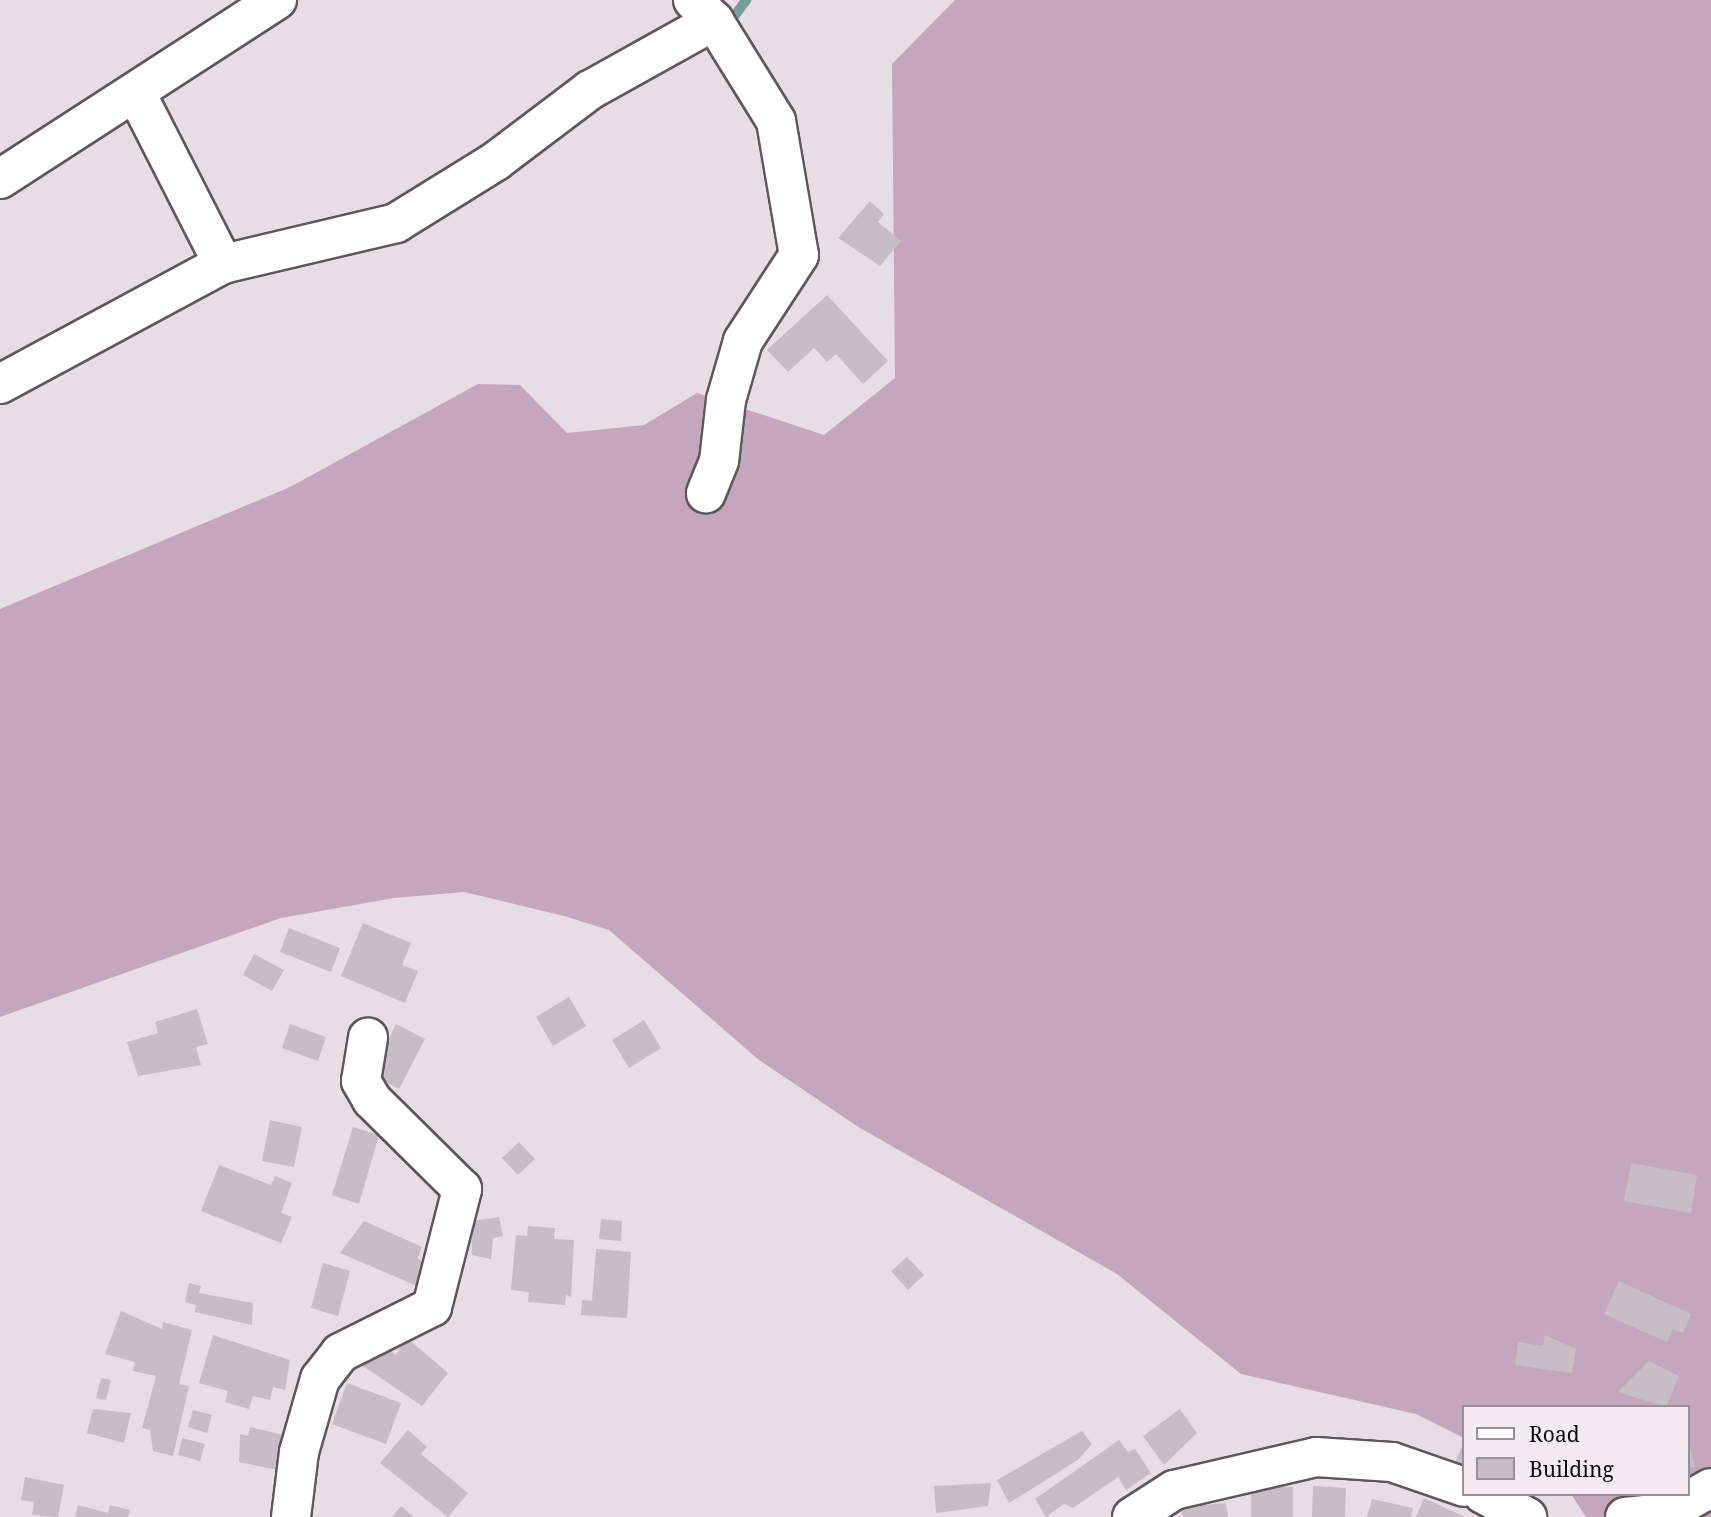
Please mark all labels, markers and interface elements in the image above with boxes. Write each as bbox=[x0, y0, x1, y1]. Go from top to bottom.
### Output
legend bbox=[1462, 1405, 1690, 1496]
text: Road bbox=[1529, 1420, 1580, 1448]
text: Building bbox=[1529, 1455, 1614, 1483]

